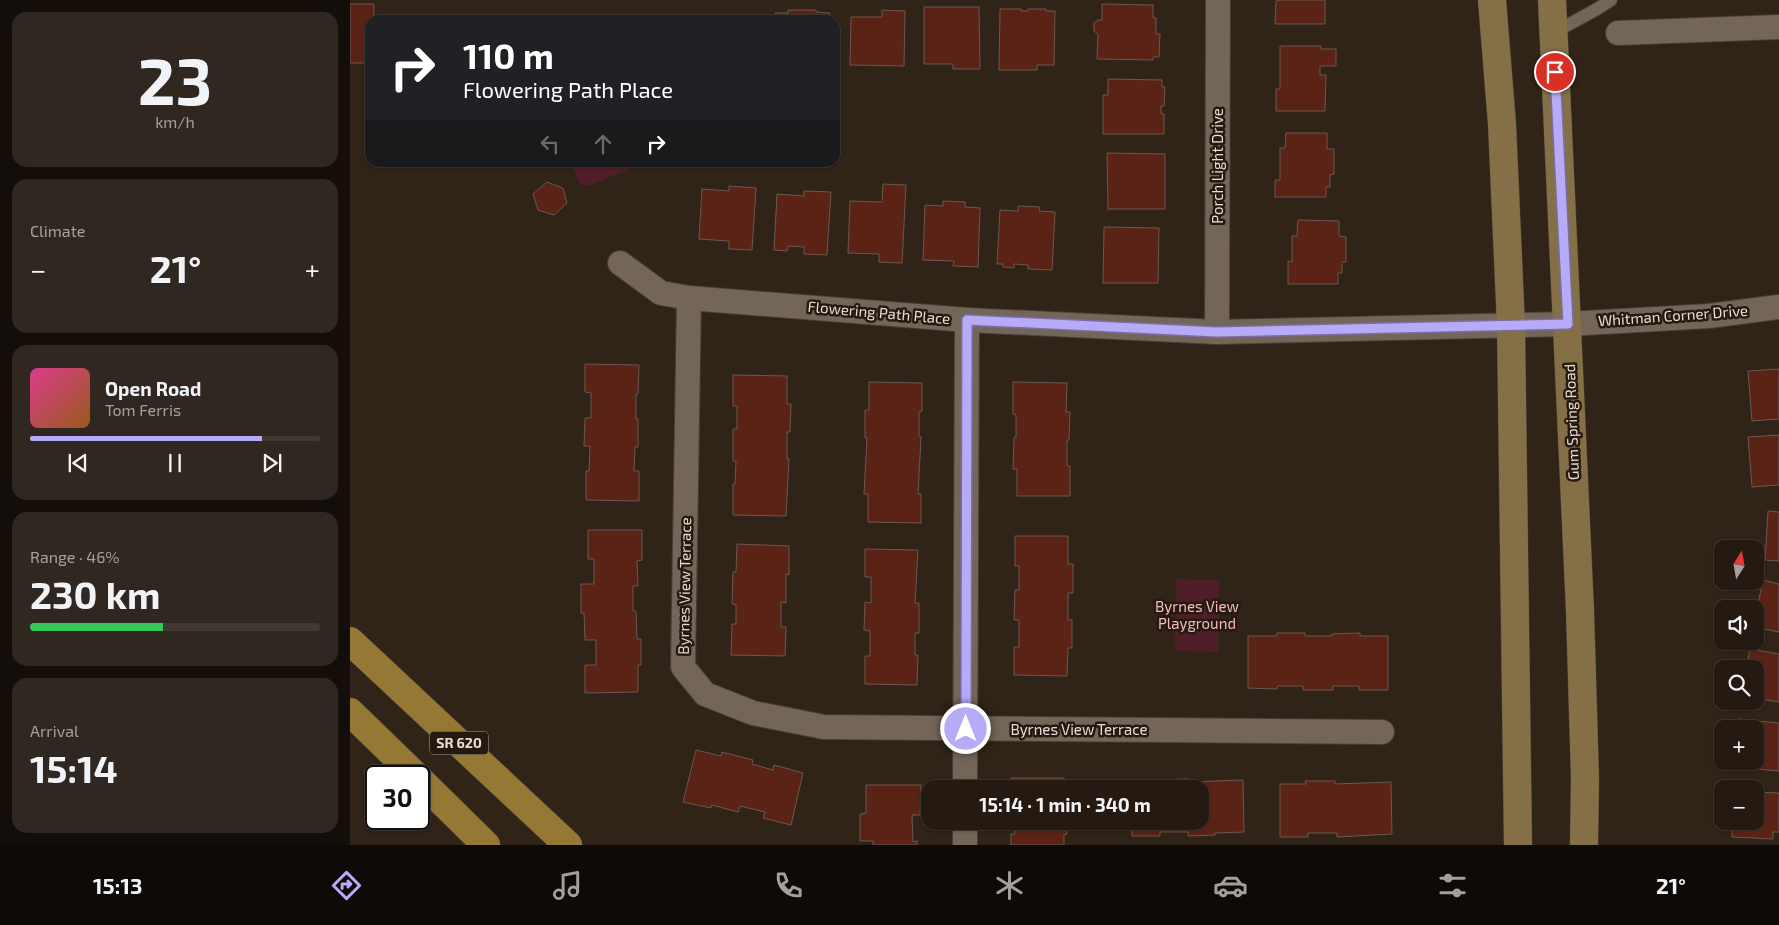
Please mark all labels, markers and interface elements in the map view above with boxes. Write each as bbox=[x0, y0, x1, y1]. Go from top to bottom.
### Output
text: 110 m bbox=[463, 34, 554, 76]
icon: right bbox=[380, 35, 445, 100]
text: 23 bbox=[138, 40, 212, 118]
pin bbox=[1534, 51, 1576, 93]
icon: arrive bbox=[1541, 58, 1569, 86]
text: Flowering Path Place bbox=[463, 76, 673, 102]
street label: Porch Light Drive bbox=[1208, 108, 1226, 224]
text: km/h bbox=[155, 112, 195, 131]
icon: left bbox=[536, 130, 564, 158]
icon: ahead bbox=[589, 130, 617, 158]
icon: right bbox=[642, 130, 670, 158]
text: Climate bbox=[30, 221, 85, 240]
text: 21° bbox=[150, 245, 201, 291]
text: − bbox=[30, 252, 46, 286]
text: + bbox=[305, 252, 320, 286]
street label: Flowering Path Place bbox=[807, 297, 951, 327]
street label: Whitman Corner Drive bbox=[1597, 301, 1749, 329]
street label: Gum Spring Road bbox=[1560, 364, 1582, 480]
text: Open Road bbox=[105, 377, 201, 400]
text: Tom Ferris bbox=[105, 400, 181, 419]
icon: previous bbox=[64, 449, 92, 477]
icon: pause bbox=[161, 449, 189, 477]
icon: next bbox=[258, 449, 286, 477]
street label: Byrnes View Terrace bbox=[674, 517, 694, 655]
north arrow bbox=[1714, 540, 1764, 590]
map controls bbox=[1714, 540, 1764, 830]
text: Range · 46% bbox=[30, 547, 120, 566]
text: 230 km bbox=[30, 571, 161, 617]
park label: Byrnes View Playground bbox=[1155, 597, 1239, 632]
button: sound bbox=[1714, 600, 1764, 650]
button: search bbox=[1714, 660, 1764, 710]
position arrow bbox=[939, 702, 991, 754]
street label: Byrnes View Terrace bbox=[1010, 720, 1148, 738]
button: + bbox=[1714, 720, 1764, 770]
text: Arrival bbox=[30, 721, 79, 740]
road number: SR 620 bbox=[430, 731, 488, 754]
text: 15:14 bbox=[30, 745, 118, 791]
speed limit sign: 30 bbox=[365, 765, 430, 830]
button: − bbox=[1714, 780, 1764, 830]
text: 15:14 · 1 min · 340 m bbox=[979, 793, 1151, 816]
icon: directions bbox=[329, 868, 364, 903]
icon: music bbox=[550, 868, 585, 903]
icon: phone bbox=[771, 868, 806, 903]
icon: climate bbox=[992, 868, 1027, 903]
icon: car bbox=[1213, 868, 1248, 903]
icon: filters bbox=[1435, 868, 1470, 903]
text: 15:13 bbox=[93, 872, 142, 898]
text: 21° bbox=[1656, 872, 1686, 898]

